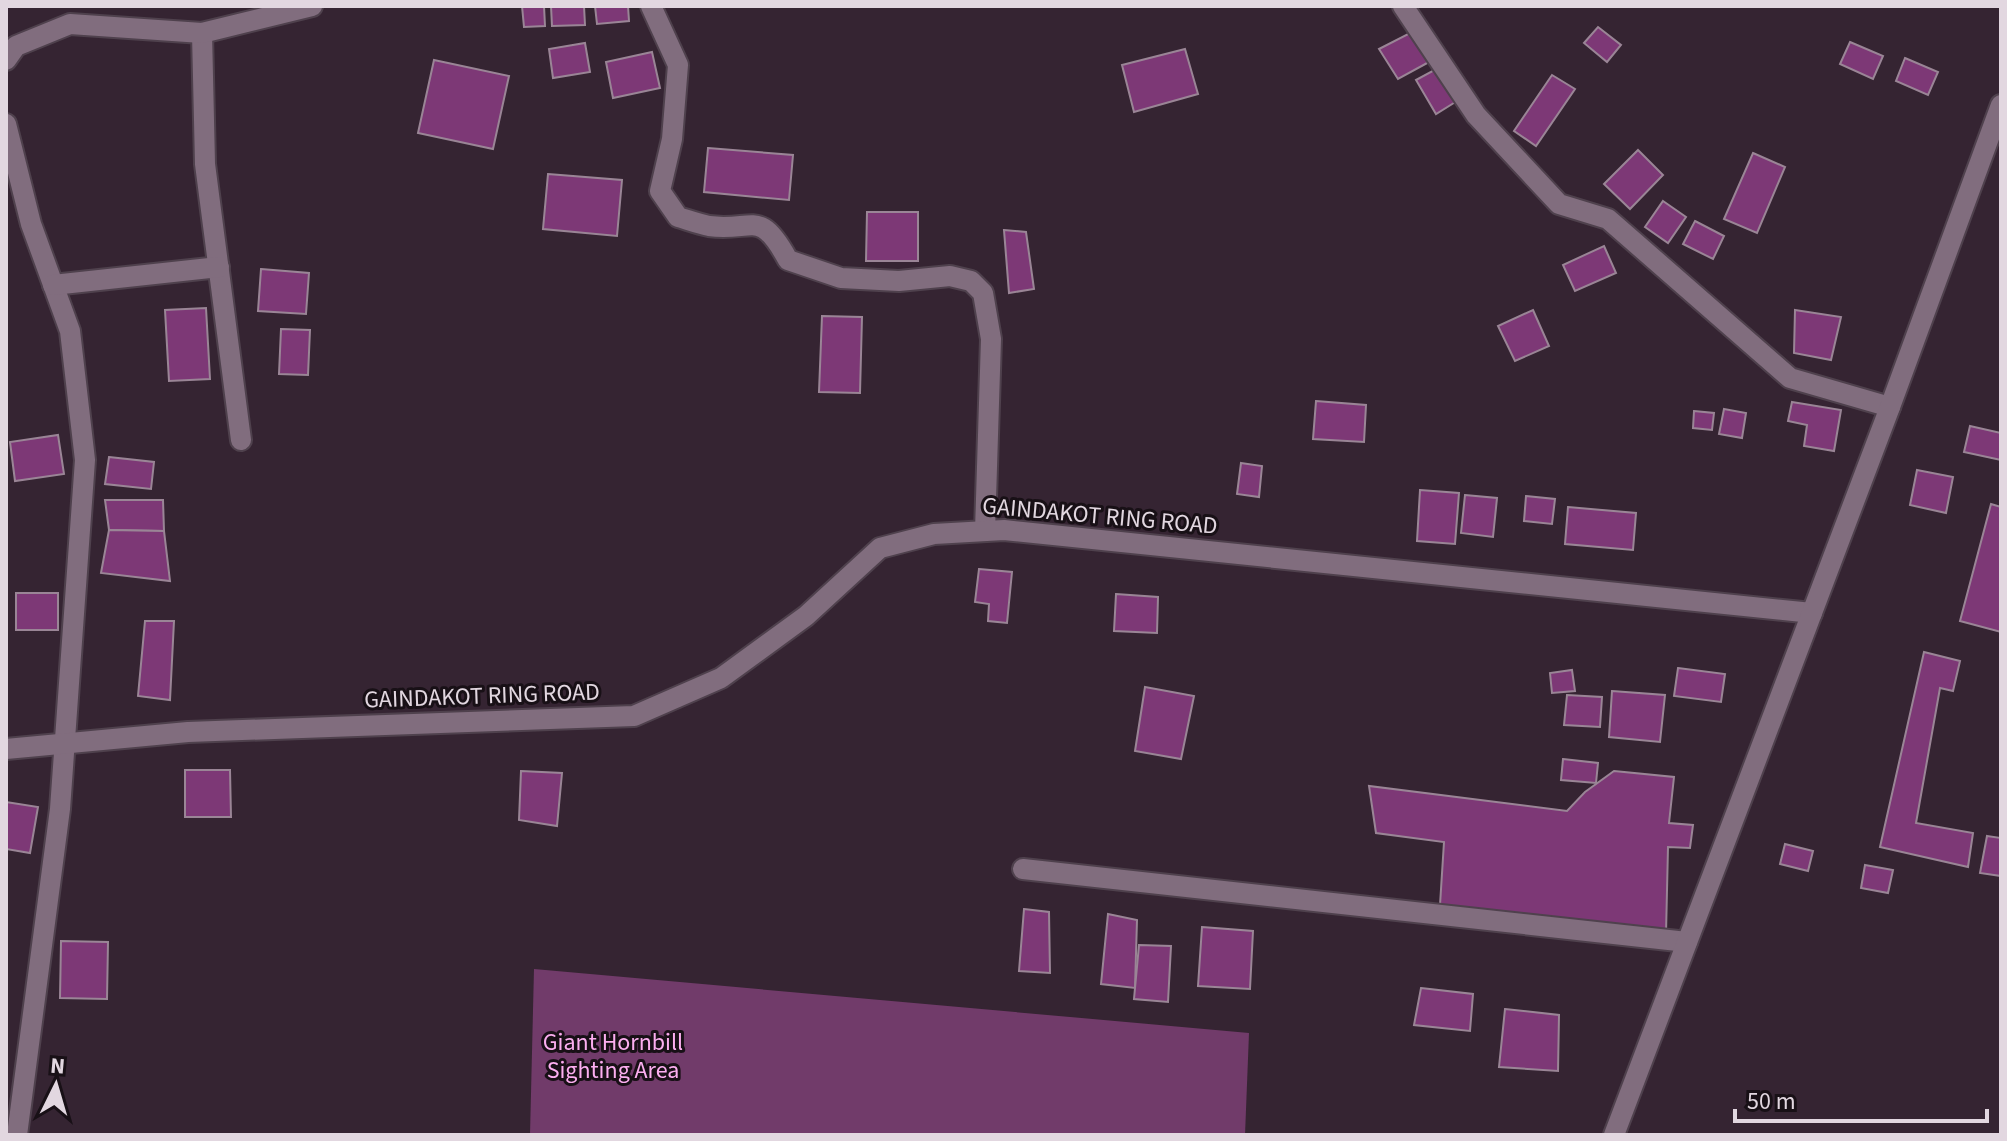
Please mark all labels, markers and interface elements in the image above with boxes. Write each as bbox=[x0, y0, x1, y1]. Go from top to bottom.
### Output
street label: GAINDAKOT RING ROAD bbox=[981, 488, 1219, 544]
street label: GAINDAKOT RING ROAD bbox=[364, 674, 600, 718]
park label: Giant Hornbill Sighting Area bbox=[543, 1025, 683, 1088]
north arrow bbox=[16, 1045, 96, 1125]
text: N bbox=[49, 1049, 66, 1083]
scale bar bbox=[1735, 1073, 1987, 1123]
text: 50 m bbox=[1747, 1084, 1796, 1119]

